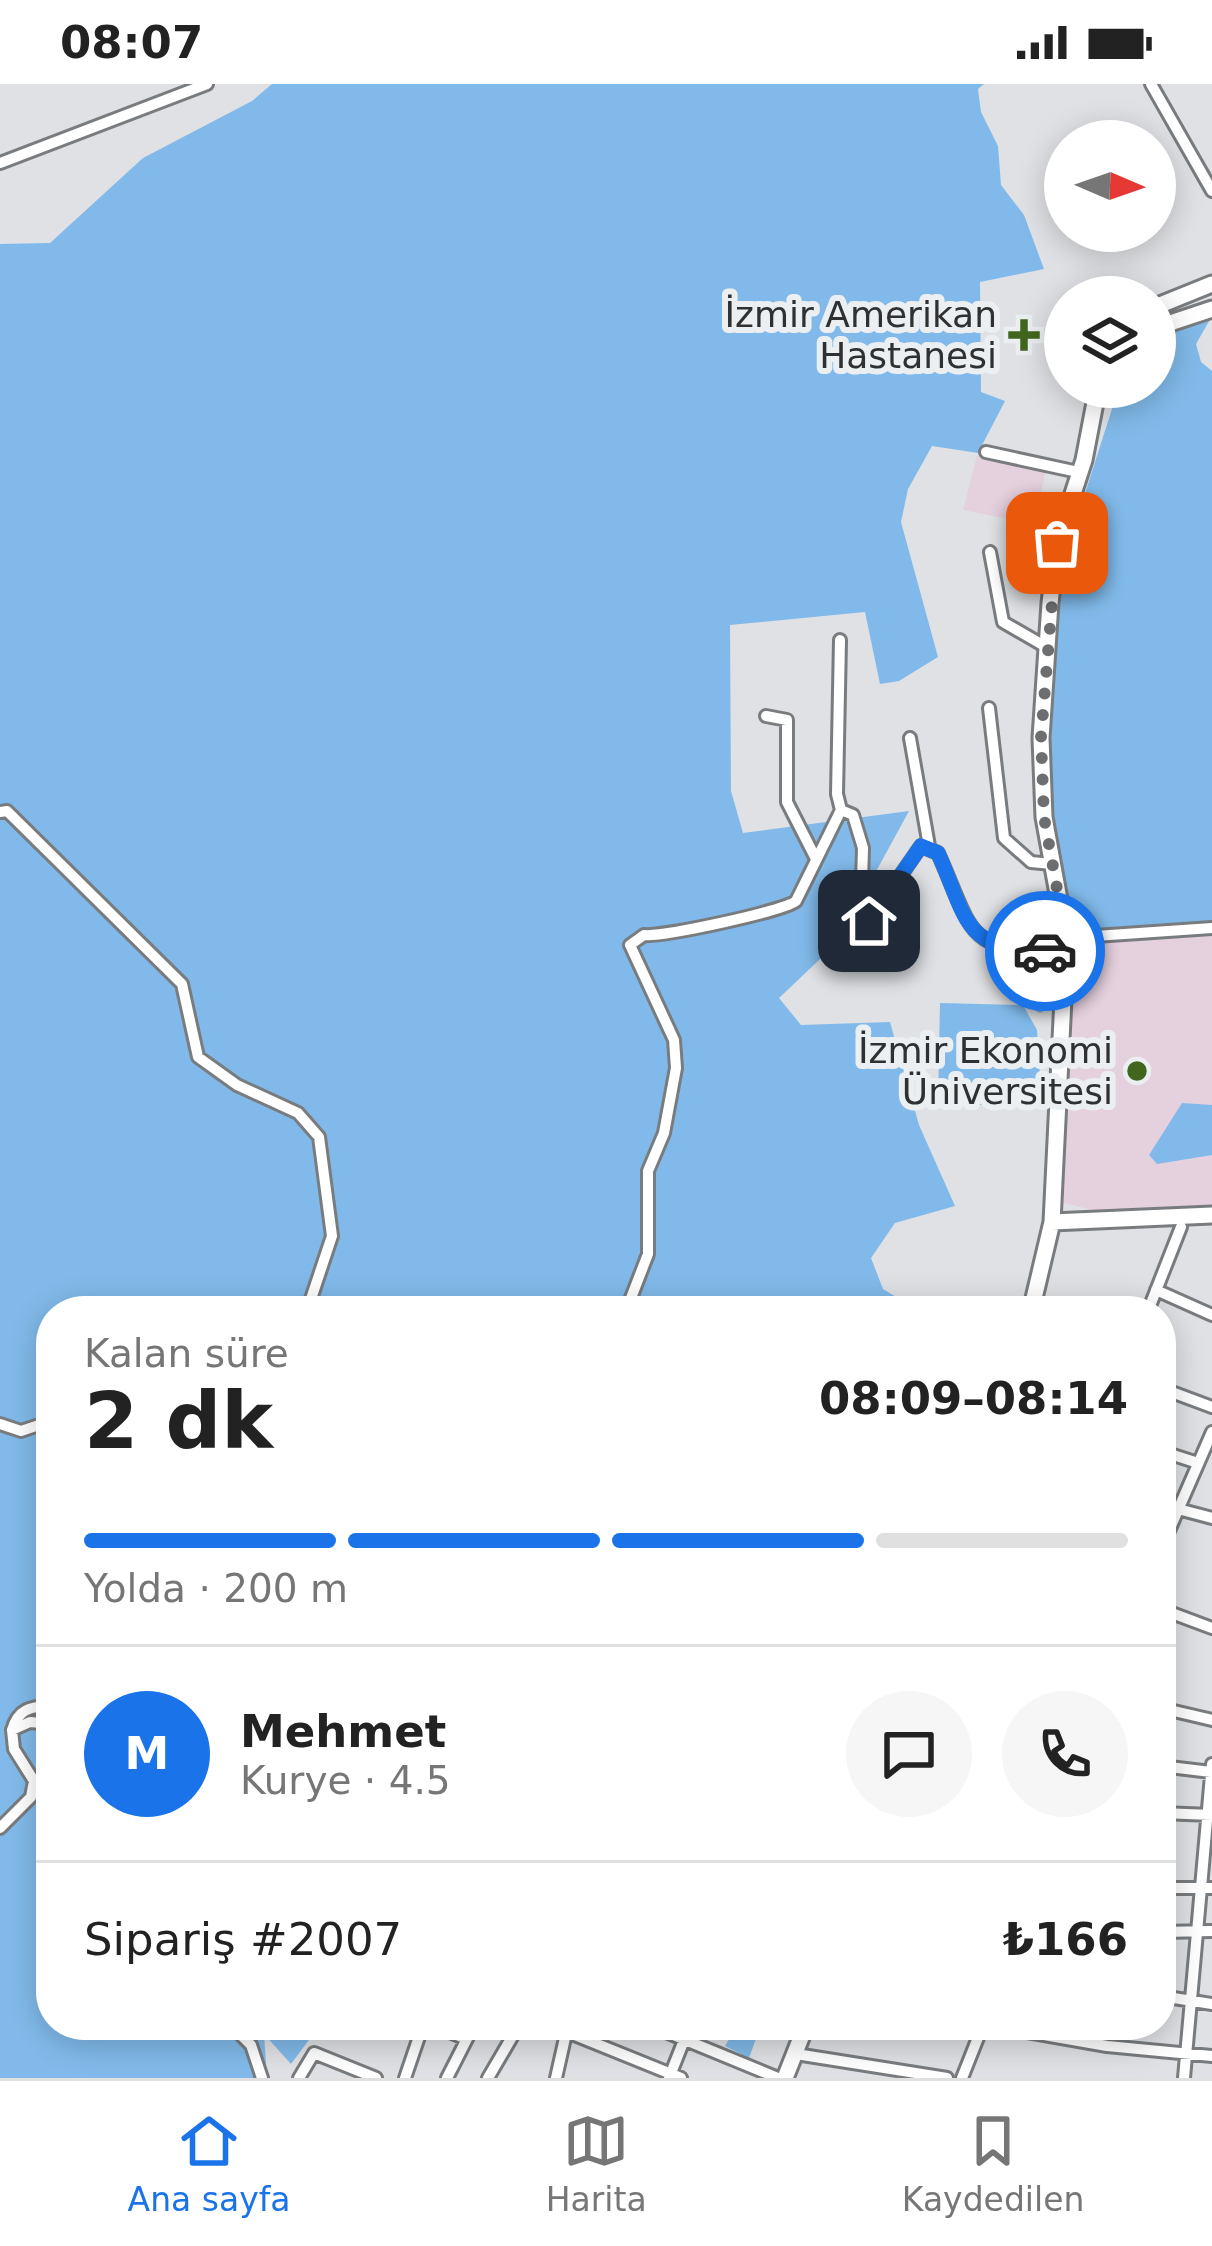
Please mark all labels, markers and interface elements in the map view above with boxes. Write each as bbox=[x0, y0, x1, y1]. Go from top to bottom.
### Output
text: 08:07 bbox=[60, 16, 203, 69]
north arrow bbox=[1044, 120, 1176, 252]
map controls bbox=[1044, 120, 1176, 408]
button: layers bbox=[1044, 276, 1176, 408]
place label: İzmir Amerikan Hastanesi bbox=[724, 294, 997, 376]
marker: İzmir Amerikan Hastanesi bbox=[1008, 319, 1040, 351]
pin bbox=[1006, 492, 1108, 594]
icon: bag bbox=[1024, 510, 1090, 576]
pin bbox=[818, 870, 920, 972]
icon: home bbox=[836, 888, 902, 954]
courier bbox=[985, 891, 1105, 1011]
icon: car bbox=[1012, 918, 1078, 984]
place label: İzmir Ekonomi Üniversitesi bbox=[858, 1030, 1113, 1112]
marker: İzmir Ekonomi Üniversitesi bbox=[1124, 1058, 1150, 1084]
text: Kalan süre bbox=[84, 1331, 289, 1376]
text: 08:09–08:14 bbox=[819, 1372, 1128, 1425]
text: 2 dk bbox=[84, 1376, 273, 1466]
text: Yolda · 200 m bbox=[84, 1566, 348, 1611]
button: chat bbox=[846, 1691, 972, 1817]
button: phone bbox=[1002, 1691, 1128, 1817]
text: Mehmet bbox=[240, 1705, 446, 1758]
text: M bbox=[125, 1727, 169, 1780]
text: Kurye · 4.5 bbox=[240, 1758, 451, 1803]
text: Sipariş #2007 bbox=[84, 1913, 402, 1966]
text: ₺166 bbox=[1003, 1913, 1128, 1966]
tab: Ana sayfa bbox=[128, 2108, 291, 2219]
tab: Harita bbox=[546, 2108, 647, 2219]
tab: Kaydedilen bbox=[902, 2108, 1084, 2219]

